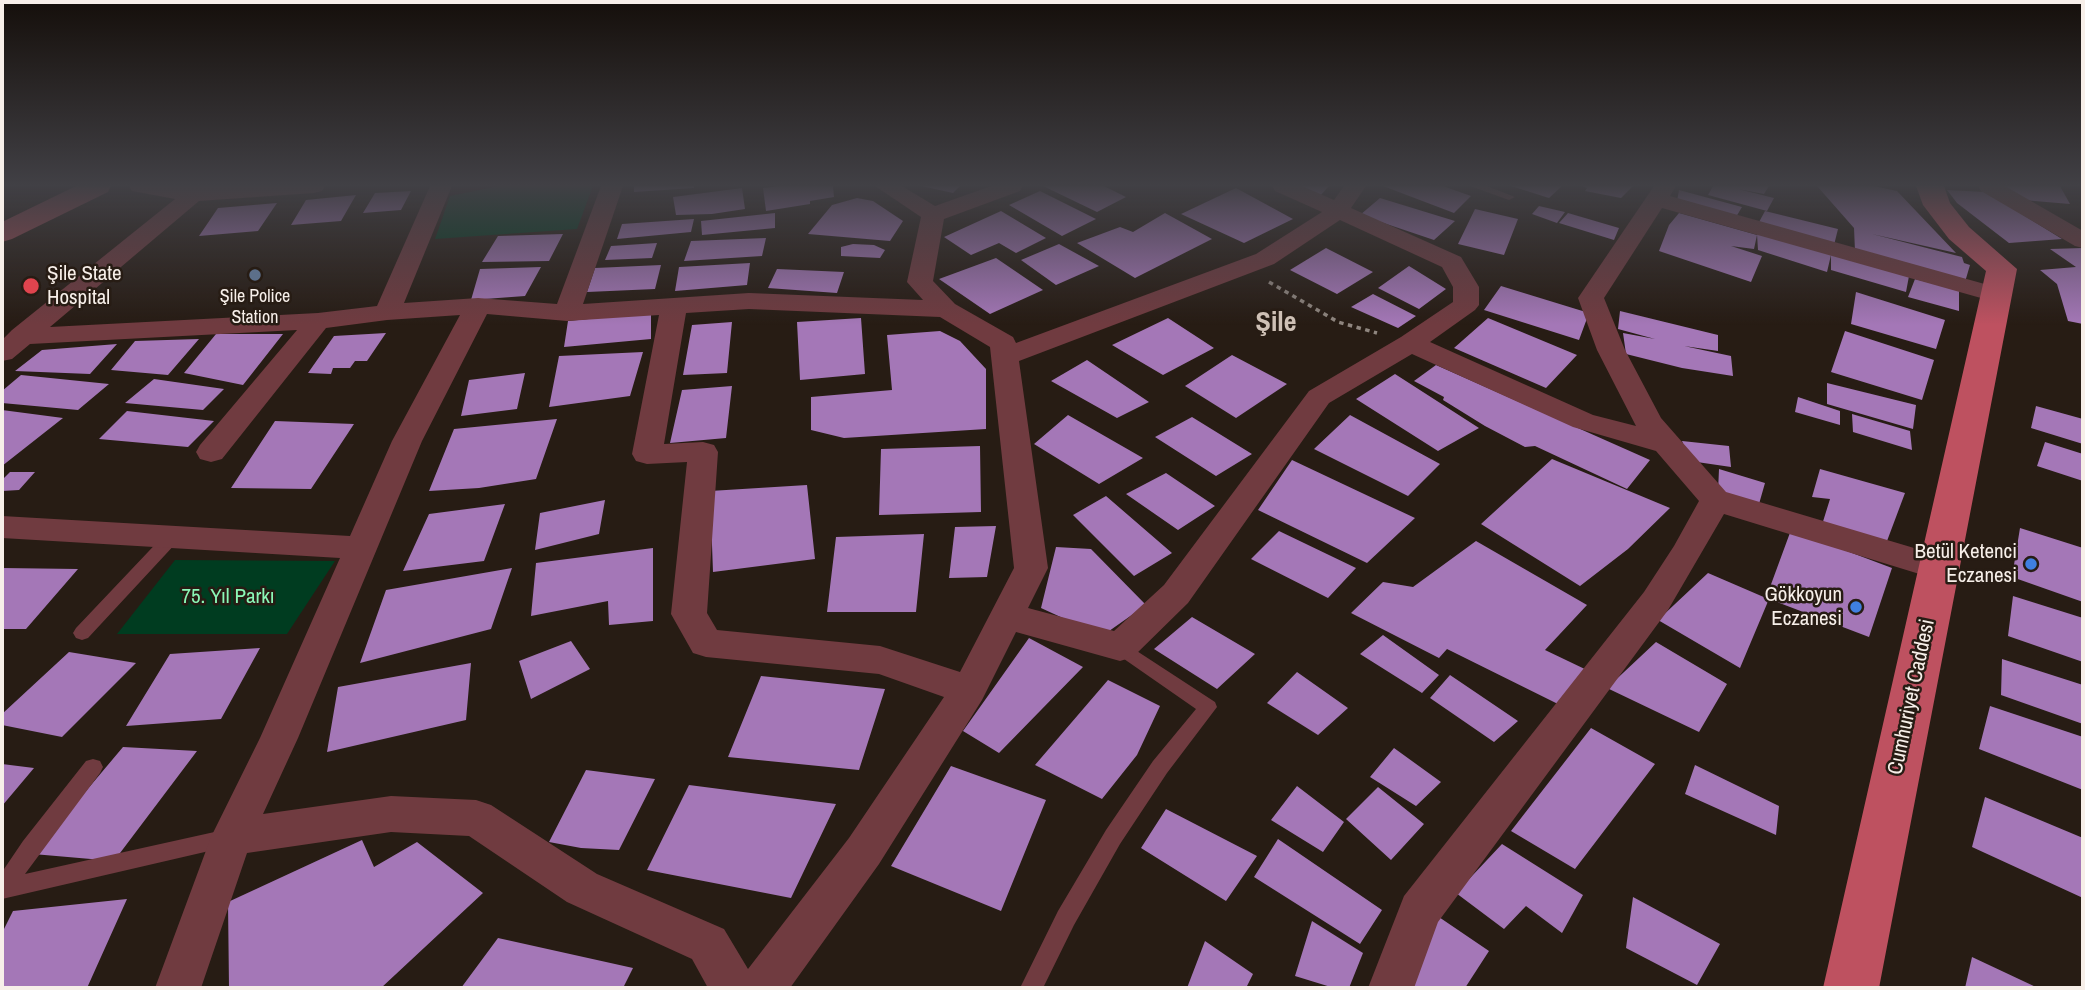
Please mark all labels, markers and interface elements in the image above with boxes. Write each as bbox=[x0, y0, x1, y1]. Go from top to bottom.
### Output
place label: Şile State Hospital bbox=[47, 261, 122, 311]
marker: Şile Police Station bbox=[247, 267, 263, 283]
marker: Şile State Hospital bbox=[21, 276, 41, 296]
place label: Şile Police Station bbox=[220, 286, 290, 328]
district label: Şile bbox=[1256, 306, 1296, 340]
place label: Betül Ketenci Eczanesi bbox=[1915, 539, 2017, 589]
marker: Betül Ketenci Eczanesi bbox=[2023, 556, 2039, 572]
place label: Gökkoyun Eczanesi bbox=[1764, 582, 1842, 632]
park label: 75. Yıl Parkı bbox=[181, 584, 275, 610]
marker: Gökkoyun Eczanesi bbox=[1848, 599, 1864, 615]
street label: Cumhuriyet Caddesi bbox=[1883, 617, 1941, 777]

